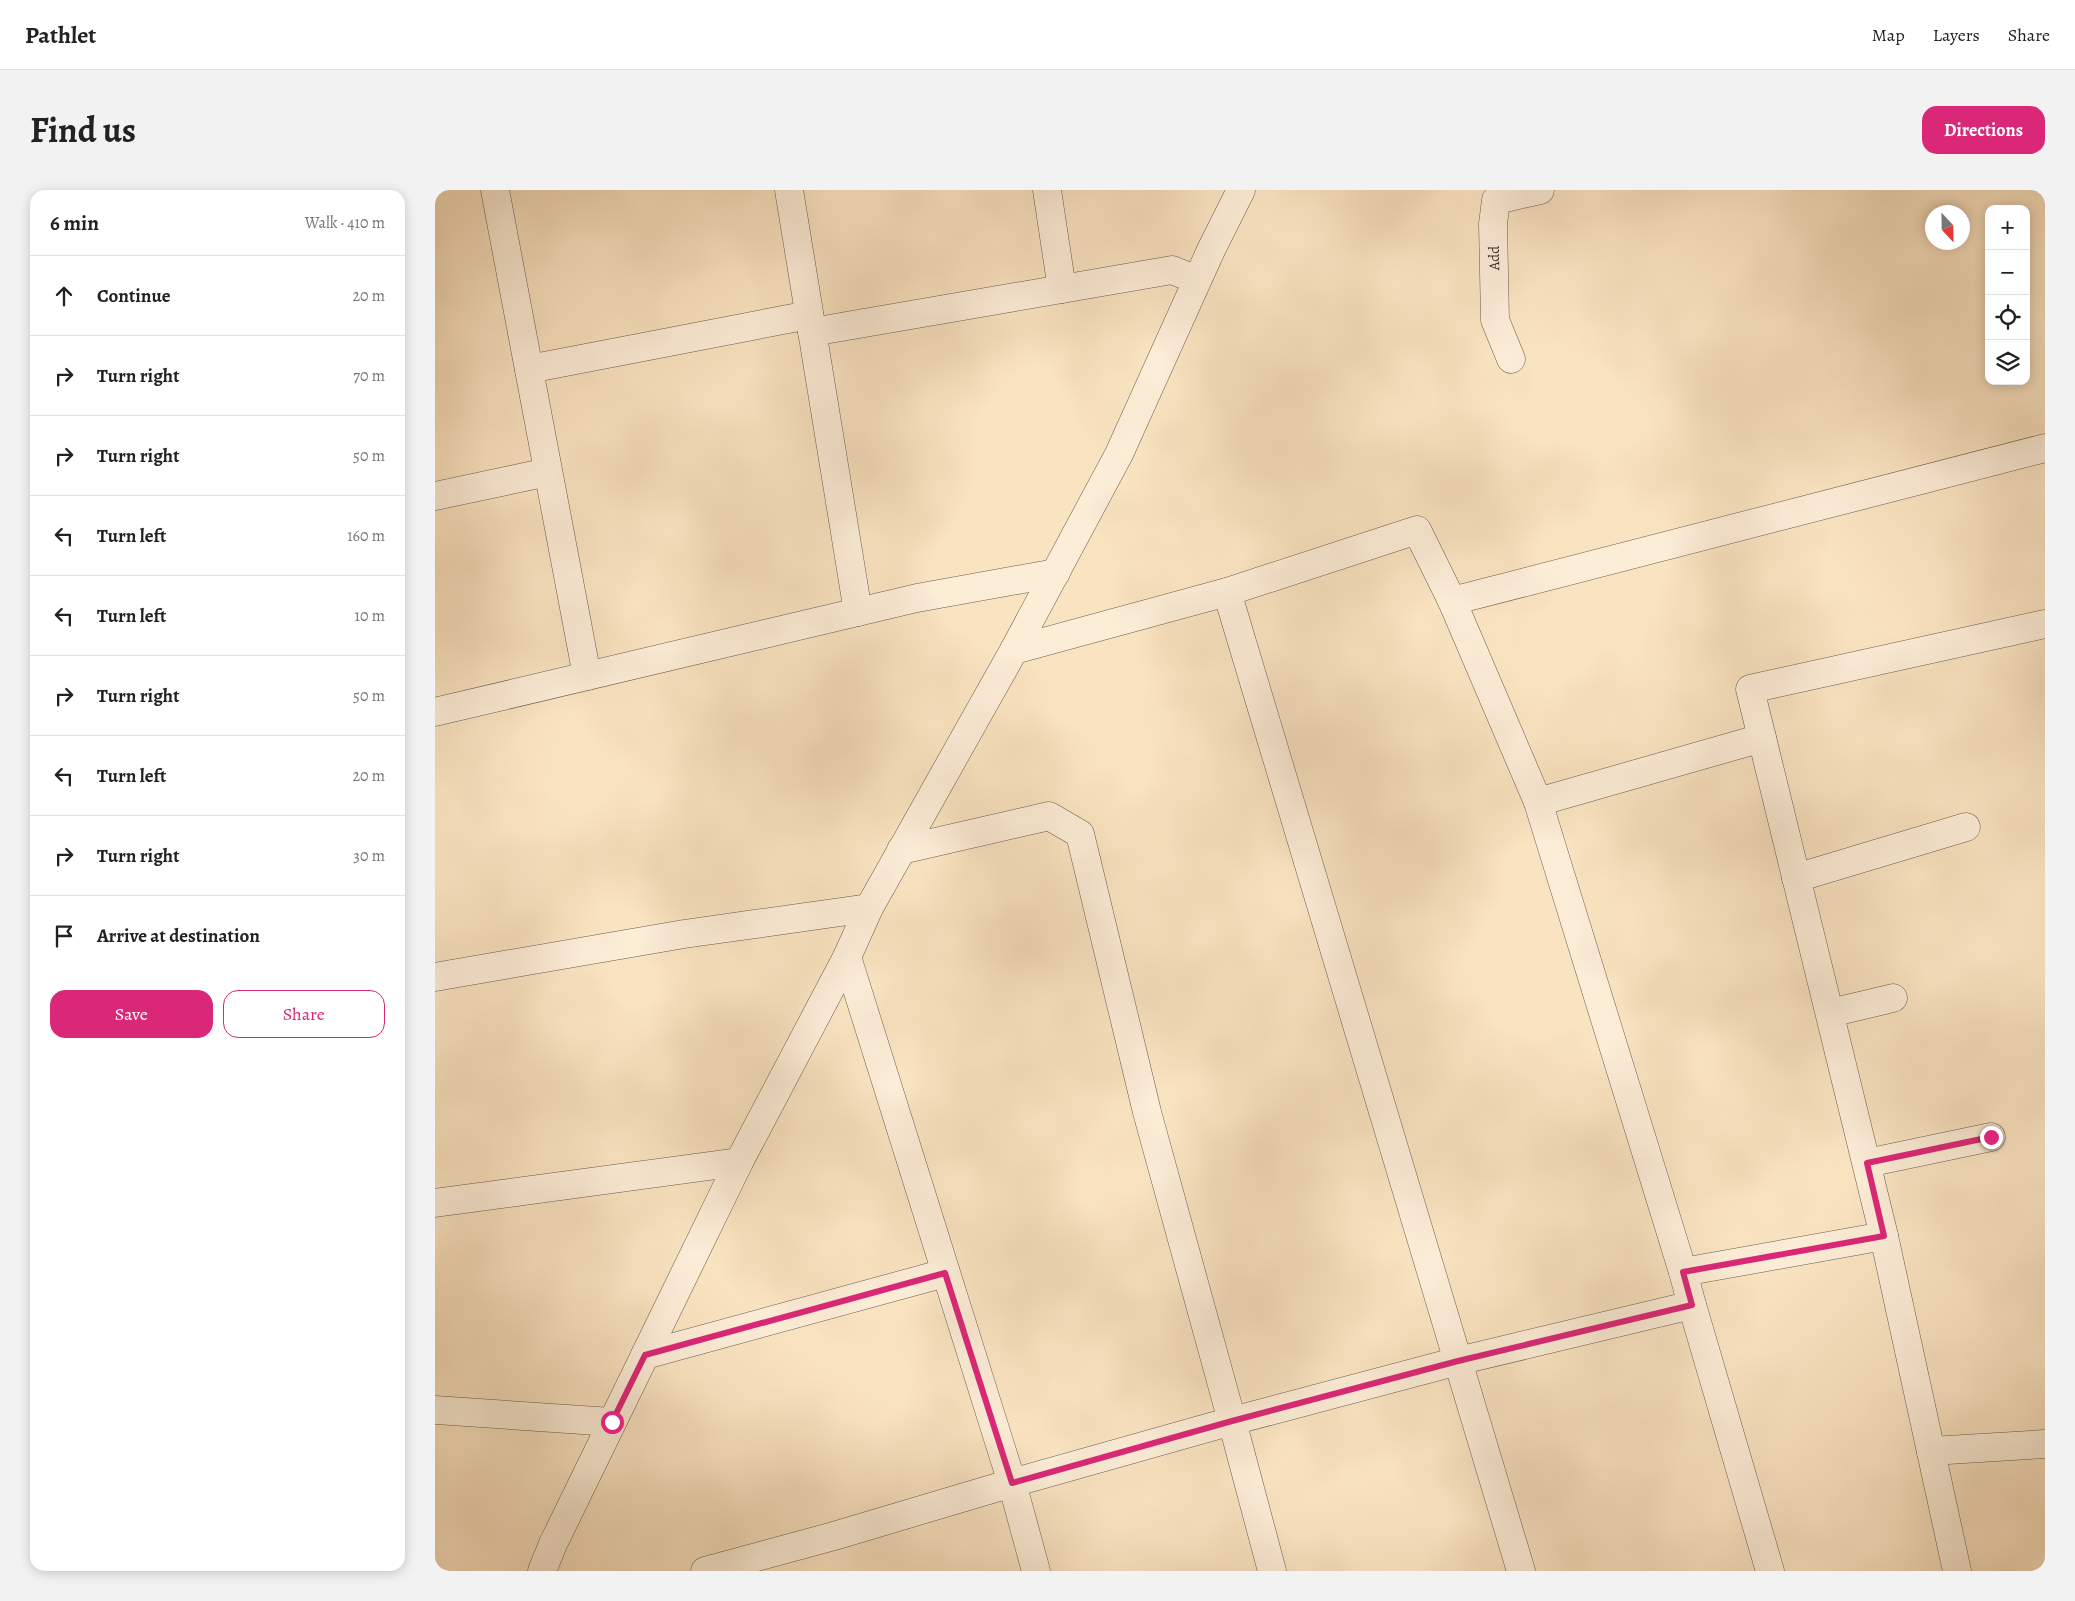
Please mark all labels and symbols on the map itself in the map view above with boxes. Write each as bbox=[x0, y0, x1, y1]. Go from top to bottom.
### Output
north arrow bbox=[1925, 205, 1970, 250]
street label: Add bbox=[1484, 245, 1504, 272]
route end bbox=[1980, 1126, 2003, 1149]
route start bbox=[601, 1411, 624, 1434]

